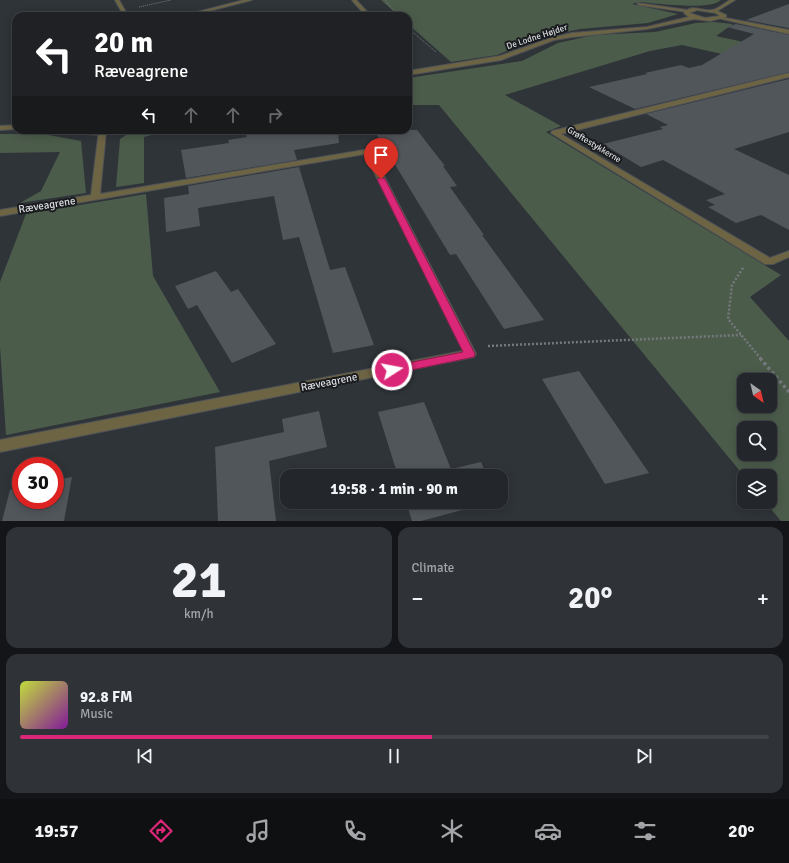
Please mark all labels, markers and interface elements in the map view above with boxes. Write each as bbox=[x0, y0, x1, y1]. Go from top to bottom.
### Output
street label: De Lodne Højder bbox=[505, 22, 570, 52]
text: 20 m bbox=[94, 26, 153, 60]
icon: left bbox=[28, 28, 80, 80]
text: Ræveagrene bbox=[94, 60, 188, 82]
icon: left bbox=[138, 104, 160, 126]
icon: ahead bbox=[180, 104, 202, 126]
icon: ahead bbox=[222, 104, 244, 126]
icon: right bbox=[264, 104, 286, 126]
street label: Grøftestykkerne bbox=[565, 125, 624, 166]
pin bbox=[364, 138, 398, 179]
icon: arrive bbox=[370, 144, 392, 166]
street label: Ræveagrene bbox=[18, 194, 76, 216]
position arrow bbox=[371, 349, 413, 391]
street label: Ræveagrene bbox=[300, 370, 358, 394]
north arrow bbox=[737, 373, 777, 413]
map controls bbox=[737, 373, 777, 509]
button: search bbox=[737, 421, 777, 461]
speed limit sign: 30 bbox=[12, 457, 64, 509]
button: layers bbox=[737, 469, 777, 509]
text: 19:58 · 1 min · 90 m bbox=[330, 480, 458, 498]
text: 21 bbox=[171, 548, 227, 612]
text: Climate bbox=[412, 560, 454, 576]
text: 20° bbox=[568, 580, 612, 617]
text: − bbox=[412, 585, 423, 612]
text: + bbox=[757, 585, 769, 612]
text: km/h bbox=[184, 606, 213, 622]
text: 92.8 FM bbox=[80, 688, 132, 706]
text: Music bbox=[80, 706, 113, 722]
icon: previous bbox=[134, 745, 156, 767]
icon: pause bbox=[383, 745, 405, 767]
icon: next bbox=[633, 745, 655, 767]
icon: directions bbox=[147, 817, 175, 845]
icon: music bbox=[244, 817, 272, 845]
icon: phone bbox=[341, 817, 369, 845]
icon: climate bbox=[438, 817, 466, 845]
icon: car bbox=[534, 817, 562, 845]
icon: filters bbox=[631, 817, 659, 845]
text: 19:57 bbox=[34, 820, 79, 842]
text: 20° bbox=[728, 820, 755, 842]

